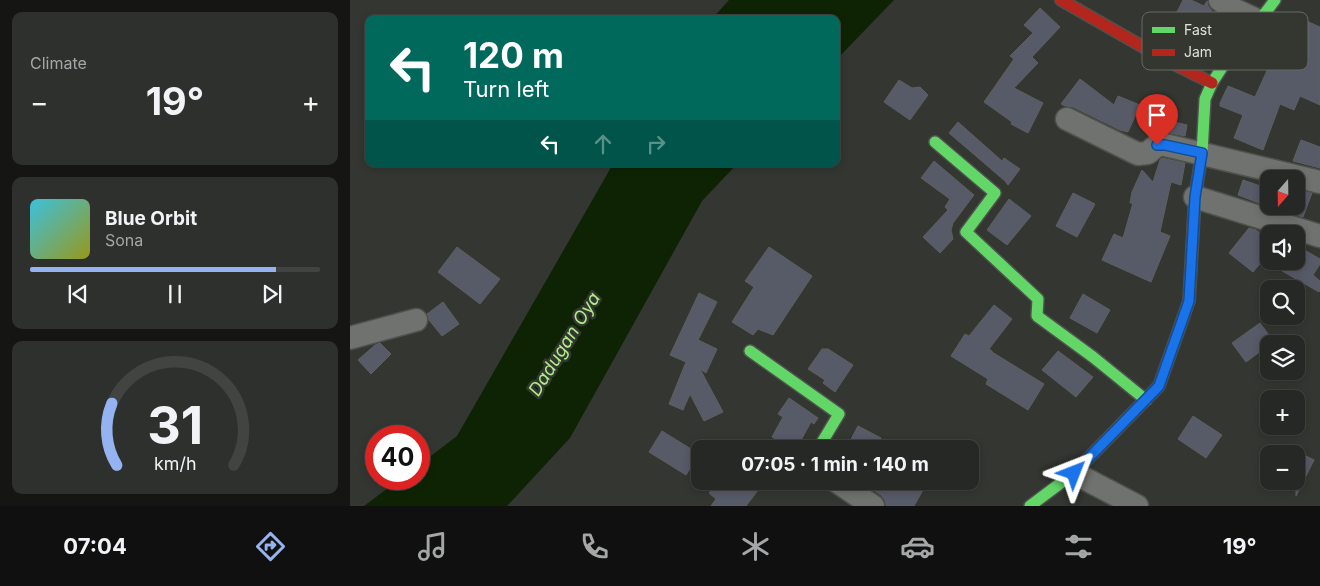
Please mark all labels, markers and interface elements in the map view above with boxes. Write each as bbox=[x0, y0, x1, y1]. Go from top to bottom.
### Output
legend bbox=[1142, 12, 1308, 70]
text: Fast bbox=[1184, 21, 1212, 38]
text: 120 m bbox=[463, 34, 564, 76]
icon: left bbox=[380, 35, 445, 100]
text: Jam bbox=[1184, 43, 1212, 60]
text: Climate bbox=[30, 53, 87, 73]
text: Turn left bbox=[463, 76, 549, 102]
text: 19° bbox=[146, 78, 204, 124]
text: − bbox=[30, 85, 49, 119]
text: + bbox=[301, 85, 320, 119]
pin bbox=[1136, 94, 1178, 145]
icon: arrive bbox=[1143, 101, 1171, 129]
icon: left bbox=[536, 130, 564, 158]
icon: ahead bbox=[589, 130, 617, 158]
icon: right bbox=[642, 130, 670, 158]
north arrow bbox=[1260, 170, 1305, 215]
map controls bbox=[1260, 170, 1305, 490]
text: Blue Orbit bbox=[105, 207, 197, 230]
button: sound bbox=[1260, 225, 1305, 270]
text: Sona bbox=[105, 230, 143, 250]
icon: previous bbox=[64, 280, 92, 308]
icon: pause bbox=[161, 280, 189, 308]
icon: next bbox=[258, 280, 286, 308]
button: search bbox=[1260, 280, 1305, 325]
water label: Dadugan Oya bbox=[524, 288, 604, 400]
button: layers bbox=[1260, 335, 1305, 380]
button: + bbox=[1260, 390, 1305, 435]
text: 31 bbox=[147, 394, 203, 457]
speed limit sign: 40 bbox=[365, 425, 430, 490]
button: − bbox=[1260, 445, 1305, 490]
position arrow bbox=[1047, 446, 1099, 498]
text: km/h bbox=[154, 453, 196, 474]
text: 07:05 · 1 min · 140 m bbox=[741, 453, 929, 476]
icon: directions bbox=[253, 529, 288, 564]
icon: music bbox=[415, 529, 450, 564]
icon: phone bbox=[577, 529, 612, 564]
icon: climate bbox=[738, 529, 773, 564]
icon: car bbox=[900, 529, 935, 564]
icon: filters bbox=[1061, 529, 1096, 564]
text: 07:04 bbox=[63, 533, 127, 559]
text: 19° bbox=[1223, 533, 1257, 559]

